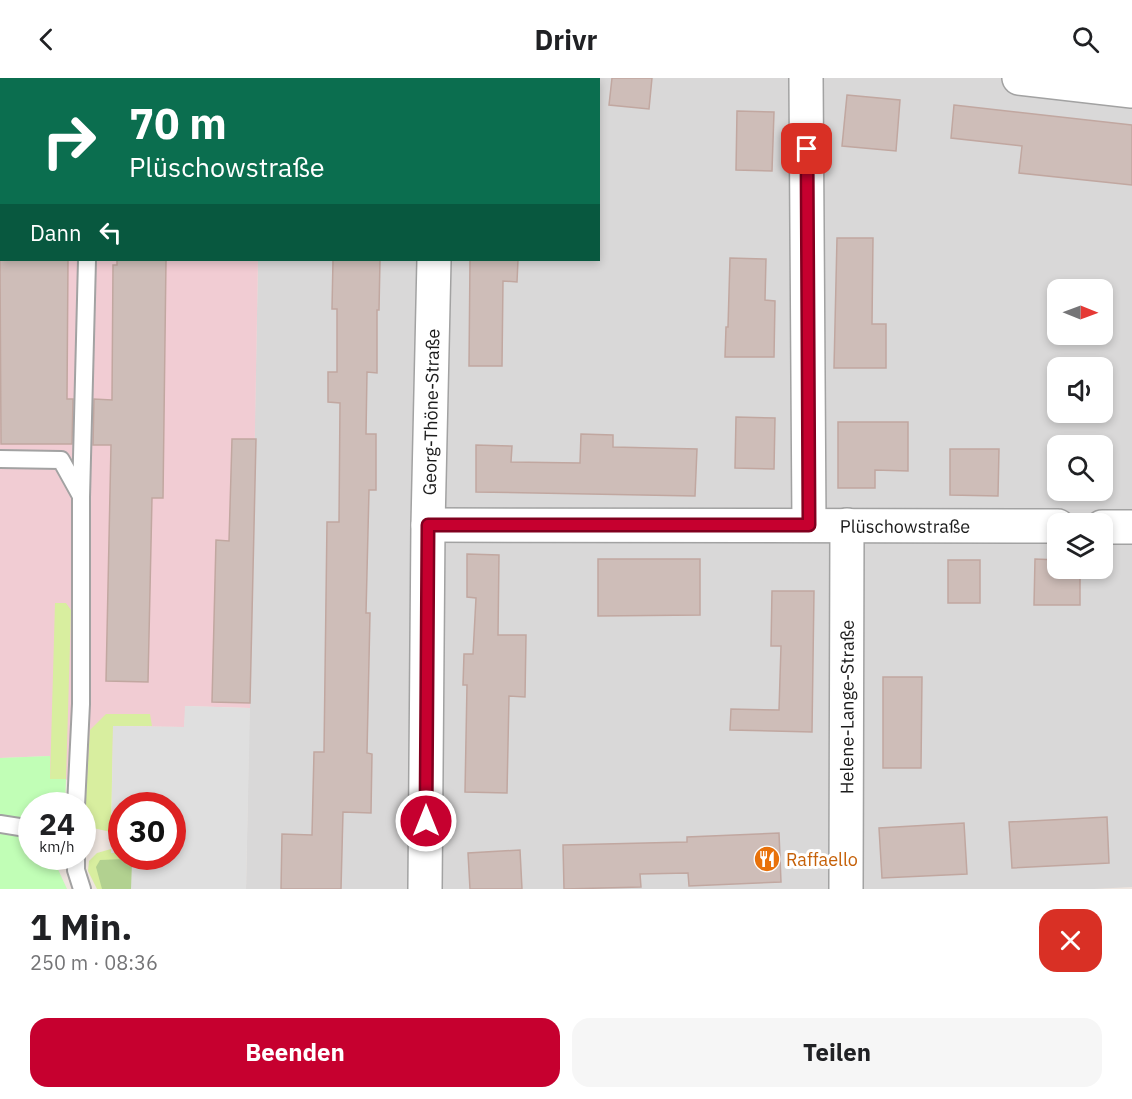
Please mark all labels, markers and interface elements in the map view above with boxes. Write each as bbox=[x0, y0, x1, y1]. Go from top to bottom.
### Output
text: Drivr bbox=[535, 22, 597, 57]
icon: back bbox=[30, 23, 63, 56]
icon: search bbox=[1069, 23, 1102, 56]
text: 70 m bbox=[129, 96, 227, 151]
icon: right bbox=[30, 102, 108, 180]
pin bbox=[781, 123, 832, 174]
icon: arrive bbox=[790, 132, 823, 165]
text: Plüschowstraße bbox=[129, 149, 325, 184]
icon: left bbox=[94, 216, 127, 249]
text: Dann bbox=[30, 218, 82, 247]
north arrow bbox=[1047, 279, 1113, 345]
map controls bbox=[1047, 279, 1113, 579]
street label: Georg-Thöne-Straße bbox=[417, 328, 444, 496]
button: sound bbox=[1047, 357, 1113, 423]
button: search bbox=[1047, 435, 1113, 501]
button: layers bbox=[1047, 513, 1113, 579]
street label: Plüschowstraße bbox=[840, 514, 970, 537]
street label: Helene-Lange-Straße bbox=[835, 620, 858, 794]
position arrow bbox=[394, 789, 458, 853]
speed limit sign: 30 bbox=[108, 792, 186, 870]
text: 24 bbox=[39, 804, 75, 843]
text: km/h bbox=[39, 837, 75, 856]
restaurant icon: Raffaello bbox=[752, 844, 782, 874]
place label: Raffaello bbox=[786, 848, 858, 871]
text: 1 Min. bbox=[30, 903, 133, 950]
button: close bbox=[1039, 909, 1102, 972]
text: 250 m · 08:36 bbox=[30, 949, 158, 976]
button: Beenden bbox=[30, 1018, 560, 1087]
button: Teilen bbox=[572, 1018, 1102, 1087]

